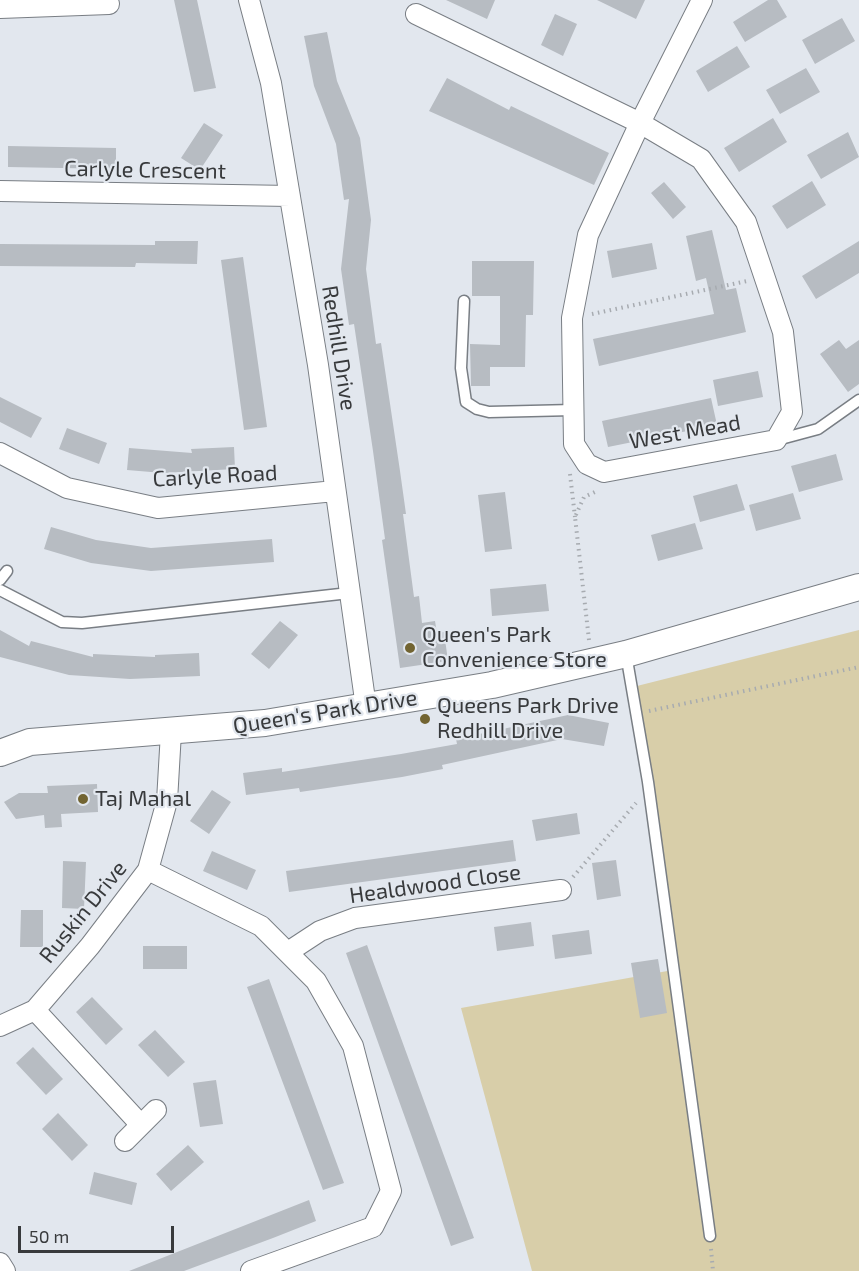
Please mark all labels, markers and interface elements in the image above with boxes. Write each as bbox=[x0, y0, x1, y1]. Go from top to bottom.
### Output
street label: Carlyle Crescent bbox=[64, 155, 226, 185]
street label: Redhill Drive bbox=[316, 284, 362, 412]
street label: West Mead bbox=[627, 409, 743, 455]
street label: Carlyle Road bbox=[152, 460, 278, 492]
place label: Queen's Park Convenience Store bbox=[422, 622, 607, 674]
marker: Queen's Park Convenience Store bbox=[403, 641, 417, 655]
street label: Queen's Park Drive bbox=[231, 684, 419, 740]
place label: Queens Park Drive Redhill Drive bbox=[437, 693, 619, 744]
marker: Queens Park Drive Redhill Drive bbox=[418, 712, 432, 726]
place label: Taj Mahal bbox=[95, 786, 191, 812]
marker: Taj Mahal bbox=[76, 792, 90, 806]
street label: Ruskin Drive bbox=[34, 856, 132, 968]
street label: Healdwood Close bbox=[348, 859, 522, 909]
scale bar bbox=[21, 1214, 177, 1252]
text: 50 m bbox=[29, 1225, 69, 1247]

